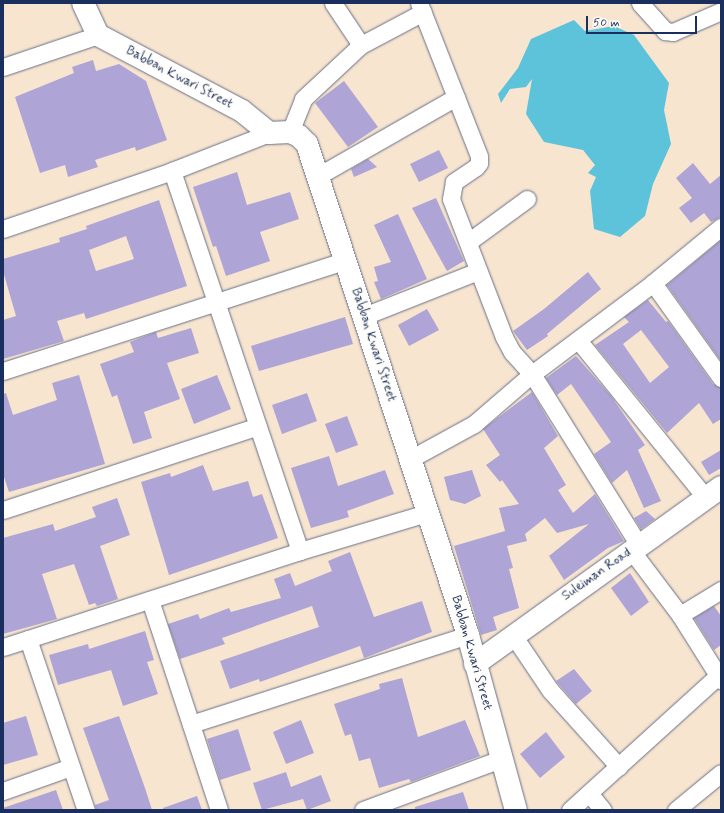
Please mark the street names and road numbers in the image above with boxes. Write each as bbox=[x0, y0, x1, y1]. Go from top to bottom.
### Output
street label: Babban Kwari Street bbox=[122, 43, 236, 113]
street label: Babban Kwari Street bbox=[347, 285, 399, 405]
street label: Suleiman Road bbox=[560, 546, 634, 604]
street label: Babban Kwari Street bbox=[447, 593, 495, 713]

